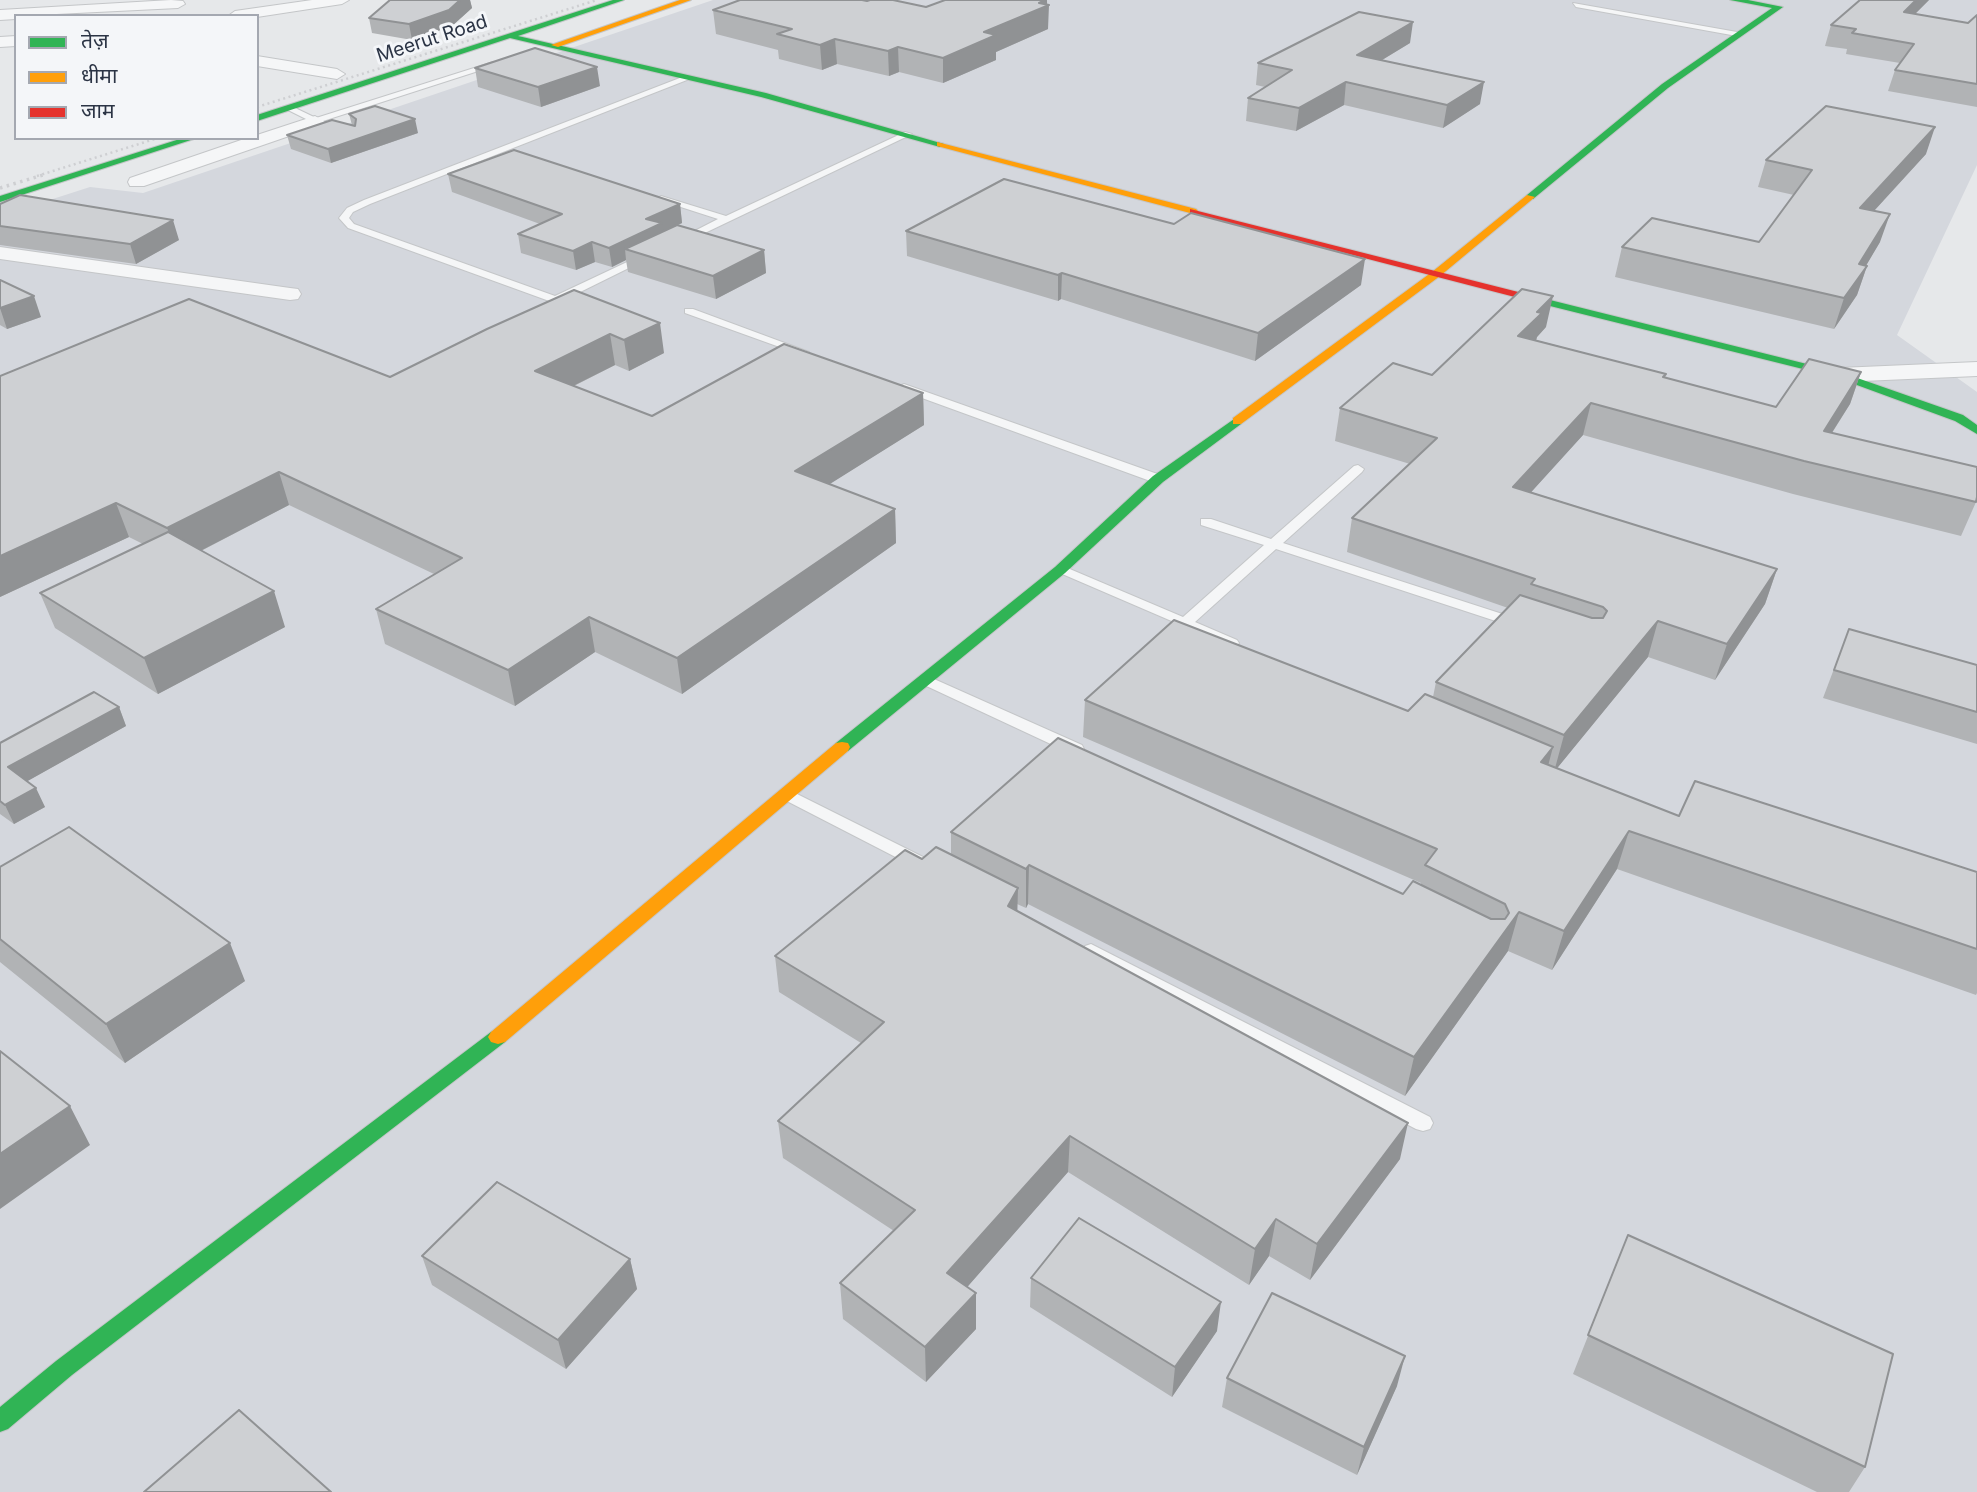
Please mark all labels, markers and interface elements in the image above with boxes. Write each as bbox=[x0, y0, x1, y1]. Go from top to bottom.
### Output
street label: Meerut Road bbox=[374, 10, 490, 68]
legend bbox=[14, 14, 259, 140]
text: तेज़ bbox=[81, 28, 109, 53]
text: धीमा bbox=[81, 63, 117, 88]
text: जाम bbox=[81, 98, 115, 123]

